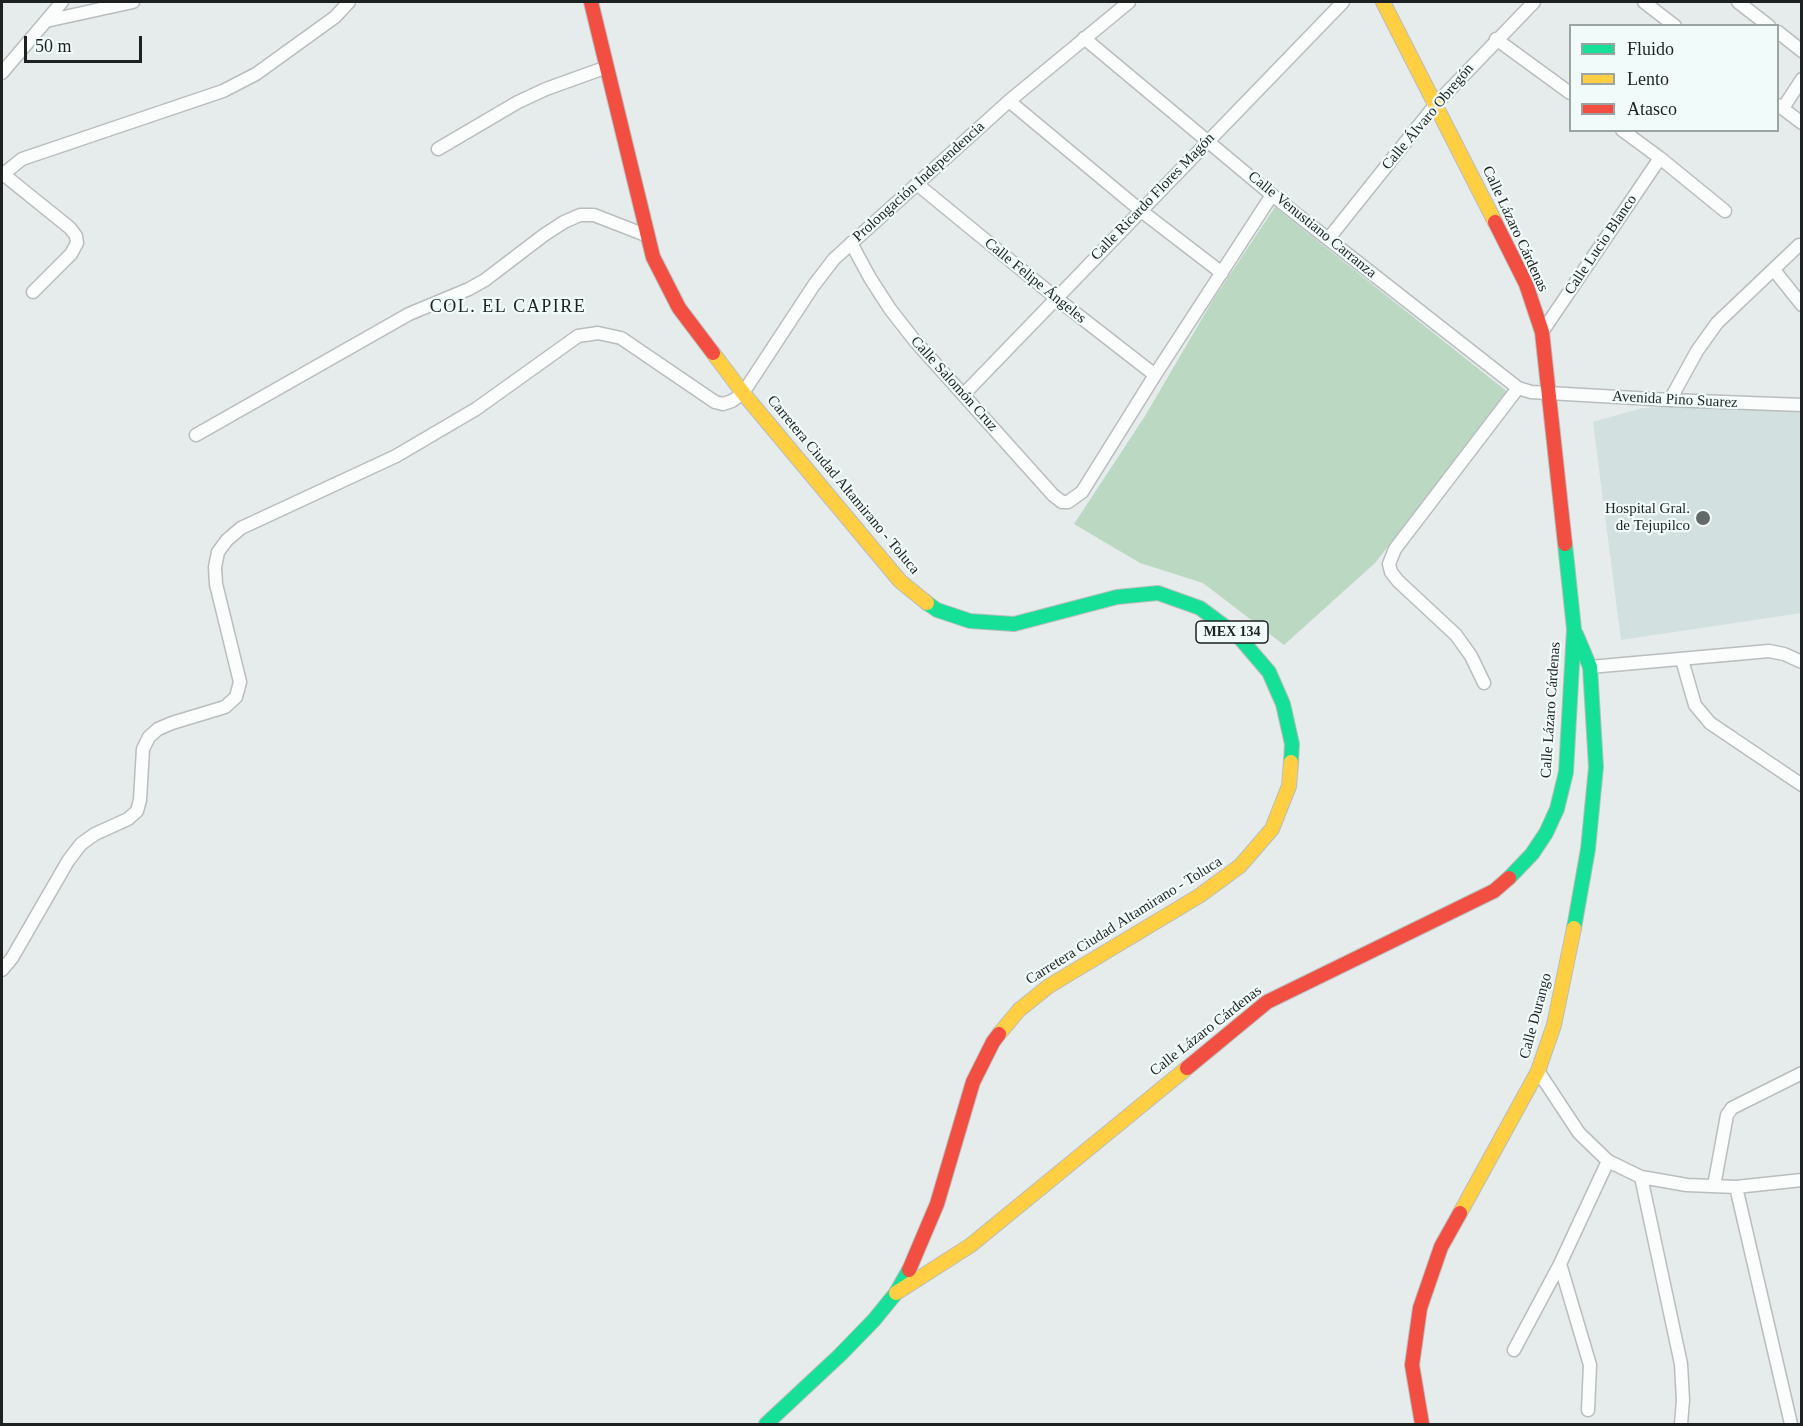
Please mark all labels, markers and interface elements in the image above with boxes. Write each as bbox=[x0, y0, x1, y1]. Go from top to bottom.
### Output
scale bar bbox=[27, 24, 146, 62]
legend bbox=[1569, 24, 1779, 132]
text: 50 m bbox=[35, 36, 72, 56]
text: Fluido bbox=[1627, 39, 1674, 59]
street label: Calle Álvaro Obregón bbox=[1378, 60, 1478, 174]
text: Lento bbox=[1627, 69, 1669, 89]
text: Atasco bbox=[1627, 99, 1677, 119]
street label: Prolongación Independencia bbox=[849, 118, 989, 246]
street label: Calle Ricardo Flores Magón bbox=[1087, 129, 1219, 265]
street label: Calle Lázaro Cárdenas bbox=[1478, 163, 1552, 295]
street label: Calle Venustiano Carranza bbox=[1244, 168, 1380, 282]
street label: Calle Lucio Blanco bbox=[1561, 192, 1641, 298]
street label: Calle Felipe Ángeles bbox=[980, 234, 1090, 328]
district label: COL. EL CAPIRE bbox=[430, 296, 586, 318]
street label: Calle Salomón Cruz bbox=[907, 333, 1001, 435]
street label: Avenida Pino Suarez bbox=[1612, 388, 1738, 412]
street label: Carretera Ciudad Altamirano - Toluca bbox=[763, 392, 923, 578]
place label: Hospital Gral. de Tejupilco bbox=[1605, 500, 1690, 535]
marker: Hospital Gral. de Tejupilco bbox=[1694, 509, 1712, 527]
road number: MEX 134 bbox=[1196, 621, 1268, 643]
street label: Calle Lázaro Cárdenas bbox=[1537, 641, 1565, 779]
street label: Carretera Ciudad Altamirano - Toluca bbox=[1023, 853, 1225, 989]
street label: Calle Durango bbox=[1516, 971, 1556, 1061]
street label: Calle Lázaro Cárdenas bbox=[1147, 982, 1265, 1080]

